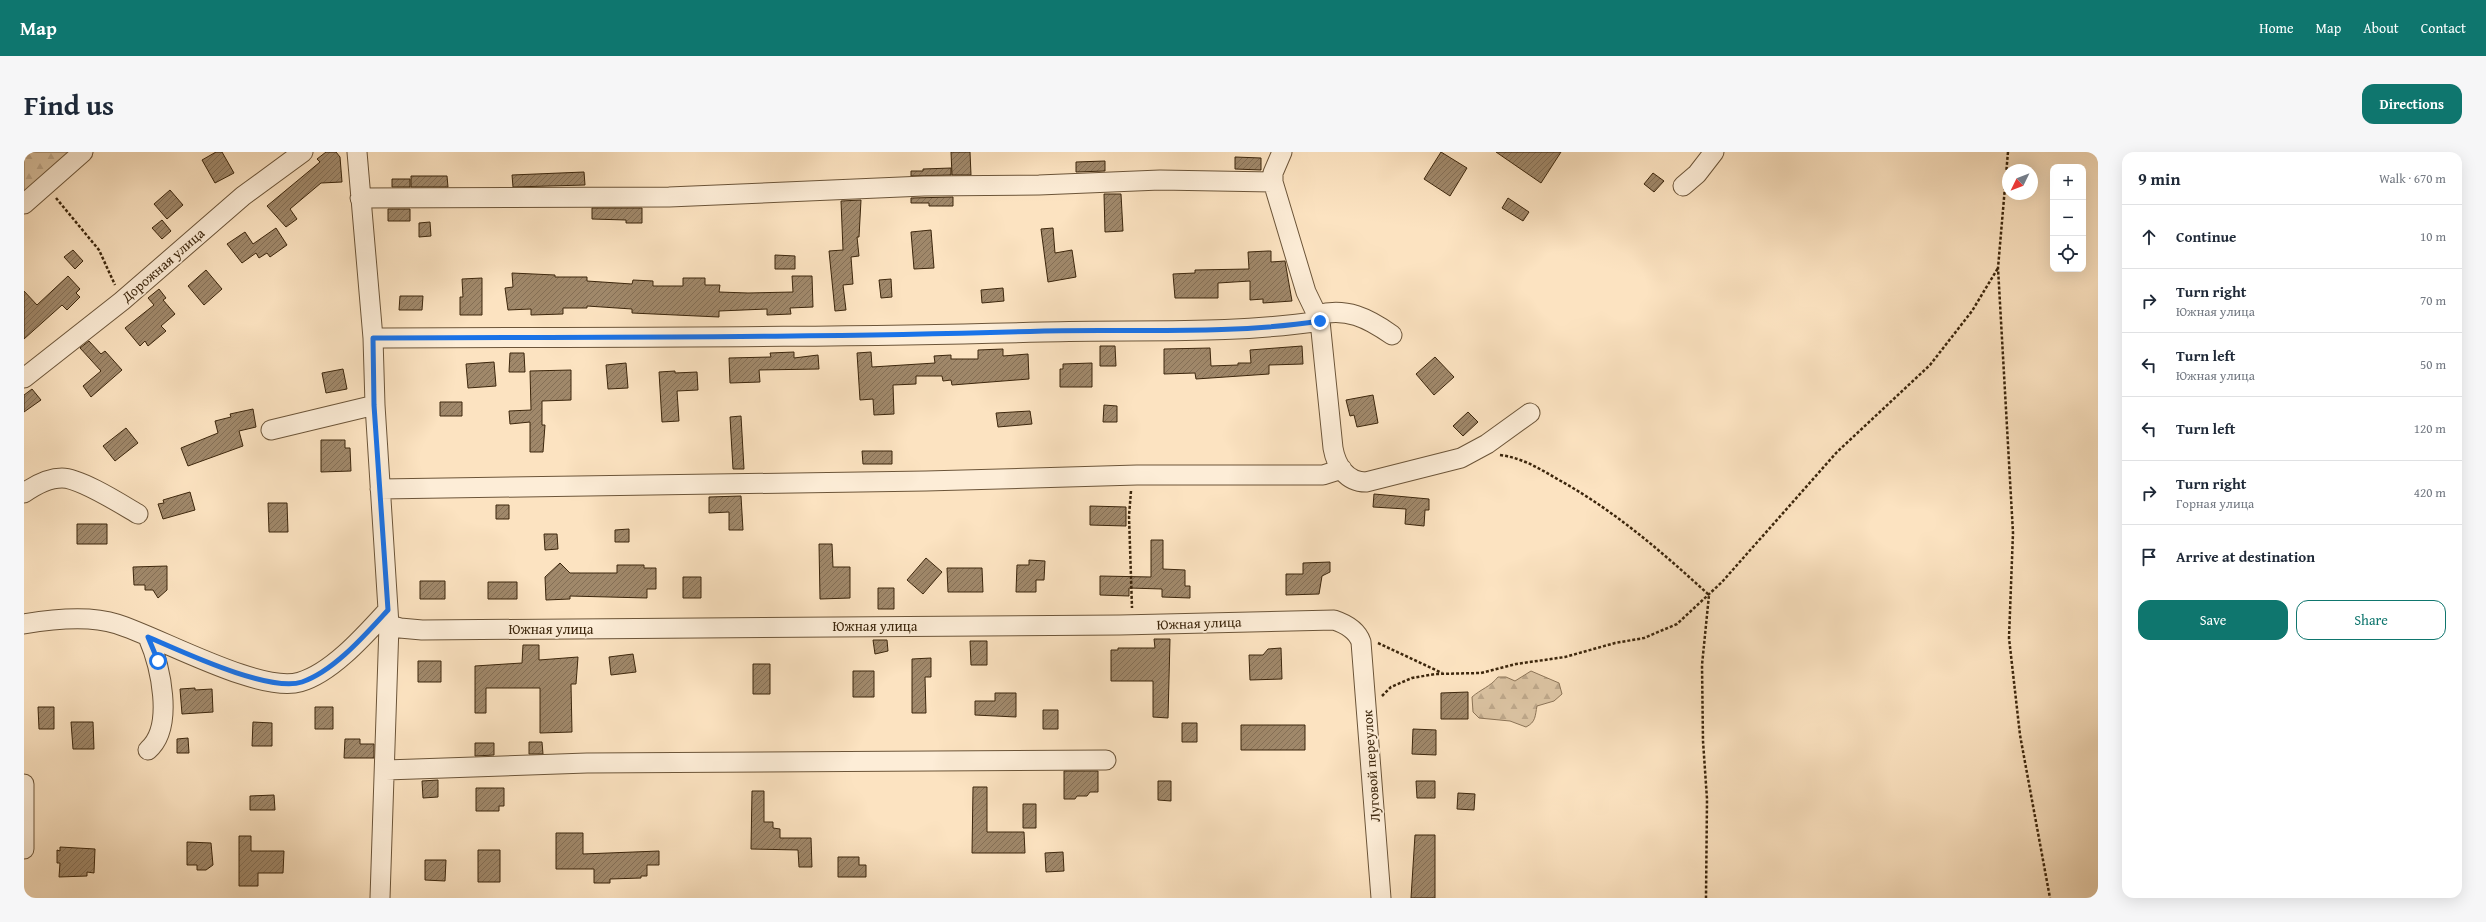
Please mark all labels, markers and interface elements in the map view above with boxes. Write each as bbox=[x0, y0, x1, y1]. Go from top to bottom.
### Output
text: Map bbox=[20, 14, 57, 42]
text: Home bbox=[2259, 18, 2294, 38]
text: Map bbox=[2316, 18, 2341, 38]
text: About bbox=[2363, 18, 2399, 38]
text: Contact bbox=[2421, 18, 2466, 38]
text: Find us bbox=[24, 84, 114, 125]
button: Directions bbox=[2362, 84, 2462, 124]
north arrow bbox=[2002, 164, 2038, 200]
map controls bbox=[2050, 164, 2086, 272]
button: + bbox=[2050, 164, 2086, 200]
text: 9 min bbox=[2138, 166, 2180, 191]
text: Walk · 670 m bbox=[2379, 169, 2446, 188]
button: − bbox=[2050, 200, 2086, 236]
street label: Дорожная улица bbox=[117, 223, 209, 307]
icon: ahead bbox=[2138, 226, 2160, 248]
text: Continue bbox=[2176, 226, 2237, 247]
text: 10 m bbox=[2420, 227, 2446, 246]
button: locate bbox=[2050, 236, 2086, 272]
text: Turn right bbox=[2176, 281, 2247, 302]
icon: right bbox=[2138, 290, 2160, 312]
text: 70 m bbox=[2420, 291, 2446, 310]
text: Южная улица bbox=[2176, 302, 2255, 321]
route end bbox=[1311, 312, 1329, 330]
text: Turn left bbox=[2176, 345, 2235, 366]
icon: left bbox=[2138, 354, 2160, 376]
text: 50 m bbox=[2420, 355, 2446, 374]
text: Южная улица bbox=[2176, 366, 2255, 385]
icon: left bbox=[2138, 418, 2160, 440]
text: Turn left bbox=[2176, 418, 2235, 439]
text: 120 m bbox=[2414, 419, 2446, 438]
text: Turn right bbox=[2176, 473, 2247, 494]
icon: right bbox=[2138, 482, 2160, 504]
text: 420 m bbox=[2414, 483, 2446, 502]
text: Горная улица bbox=[2176, 494, 2254, 513]
icon: arrive bbox=[2138, 546, 2160, 568]
text: Arrive at destination bbox=[2176, 546, 2315, 567]
button: Save bbox=[2138, 600, 2288, 640]
button: Share bbox=[2296, 600, 2446, 640]
street label: Южная улица bbox=[1156, 612, 1242, 634]
street label: Южная улица bbox=[833, 616, 918, 636]
street label: Южная улица bbox=[509, 619, 594, 639]
route start bbox=[149, 652, 167, 670]
street label: Луговой переулок bbox=[1357, 709, 1385, 823]

